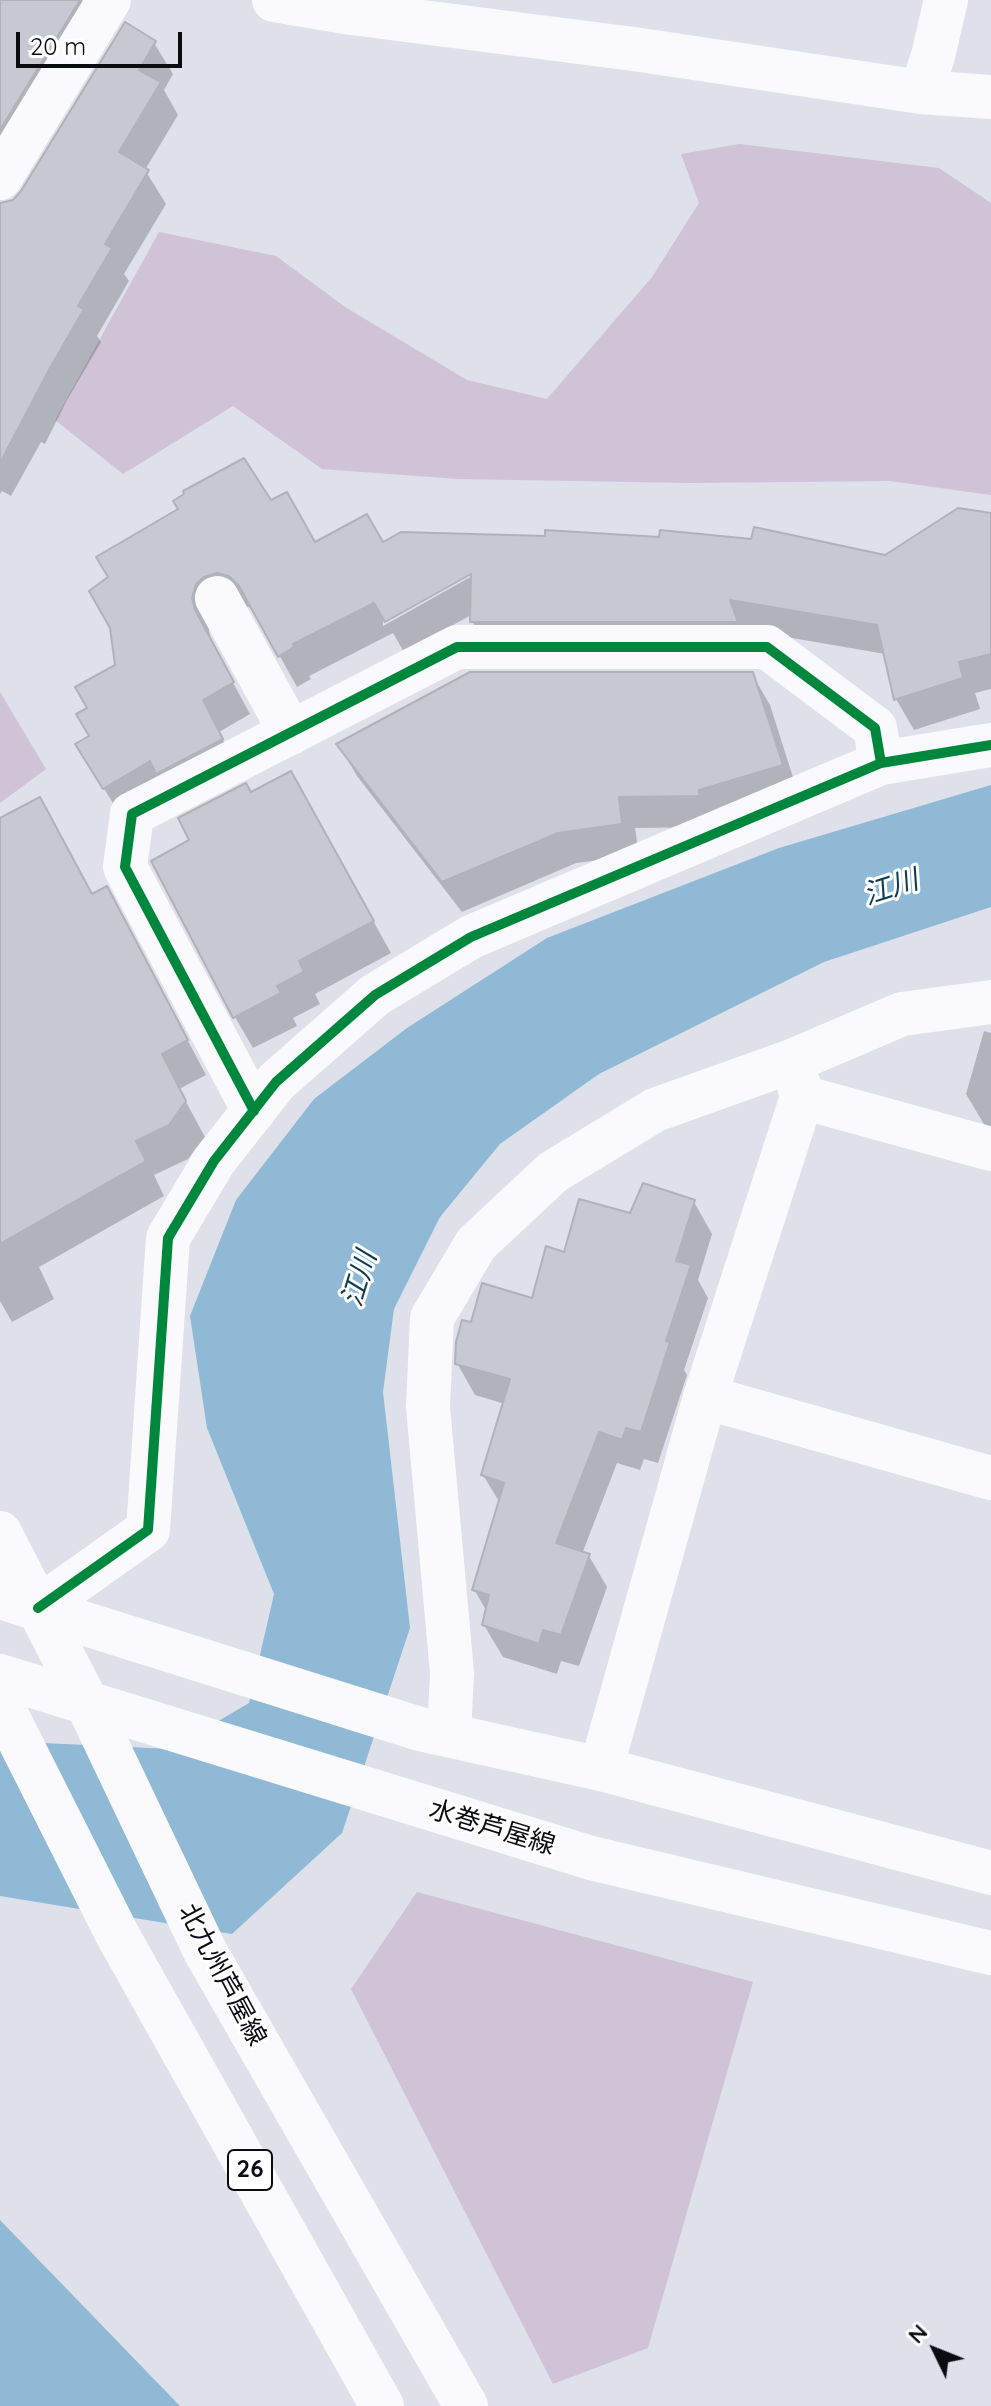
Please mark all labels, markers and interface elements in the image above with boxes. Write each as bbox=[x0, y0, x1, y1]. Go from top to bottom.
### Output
scale bar bbox=[20, 16, 186, 66]
text: 20 m bbox=[30, 31, 86, 61]
water label: 江川 bbox=[859, 863, 923, 913]
water label: 江川 bbox=[336, 1247, 384, 1311]
street label: 水巻芦屋線 bbox=[425, 1794, 559, 1862]
street label: 北九州芦屋線 bbox=[172, 1899, 272, 2051]
road number: 26 bbox=[228, 2150, 272, 2190]
north arrow bbox=[895, 2310, 975, 2390]
text: N bbox=[902, 2318, 933, 2349]

